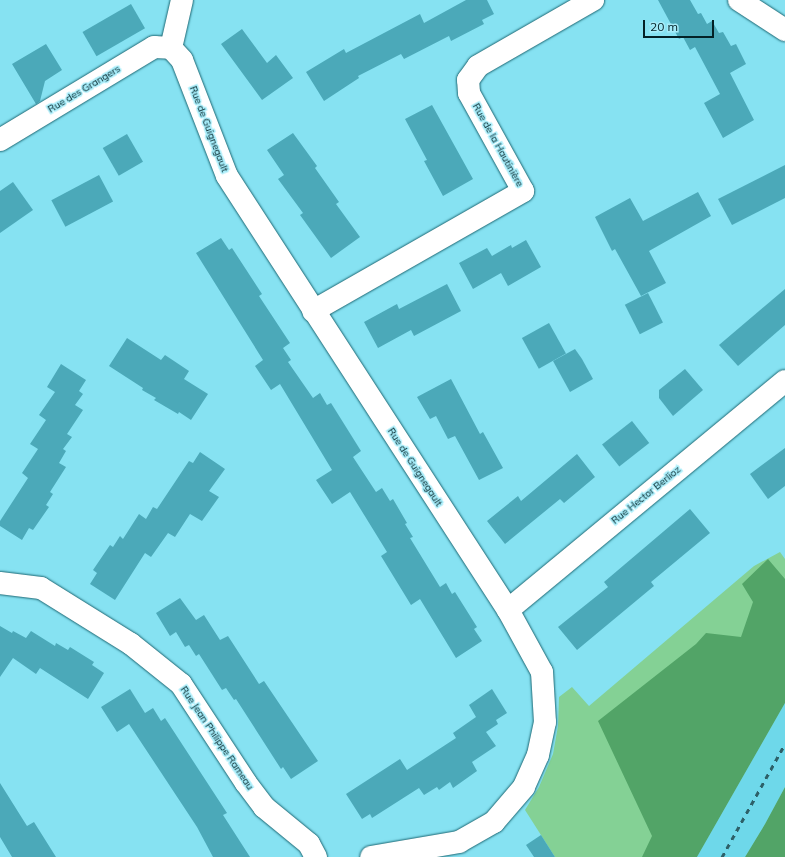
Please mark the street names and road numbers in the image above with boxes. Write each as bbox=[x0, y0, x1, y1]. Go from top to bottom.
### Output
street label: Rue des Grangers bbox=[46, 63, 122, 115]
street label: Rue de Guignegault bbox=[187, 84, 231, 174]
street label: Rue de la Hautinière bbox=[470, 101, 526, 189]
street label: Rue de Guignegault bbox=[385, 425, 445, 509]
street label: Rue Hector Berlioz bbox=[609, 463, 683, 527]
street label: Rue Jean Philippe Rameau bbox=[178, 684, 256, 792]

